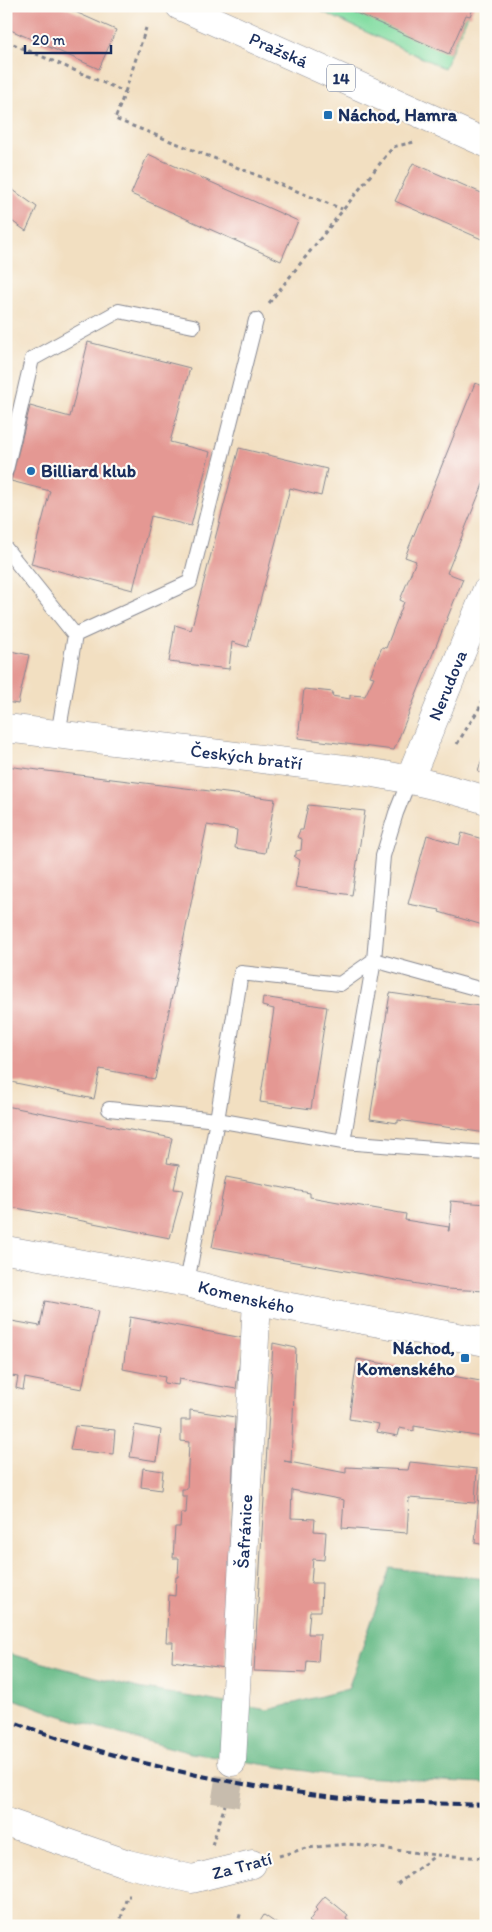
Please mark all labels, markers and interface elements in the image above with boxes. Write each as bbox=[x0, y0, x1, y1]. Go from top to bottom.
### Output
scale bar bbox=[25, 22, 111, 54]
street label: Pražská bbox=[246, 27, 312, 73]
text: 20 m bbox=[32, 31, 66, 49]
road number: 14 bbox=[327, 64, 355, 92]
place label: Náchod, Hamra bbox=[338, 104, 458, 126]
marker: Náchod, Hamra bbox=[322, 109, 334, 121]
place label: Billiard klub bbox=[41, 460, 136, 482]
marker: Billiard klub bbox=[25, 465, 37, 477]
street label: Nerudova bbox=[424, 646, 472, 724]
street label: Českých bratří bbox=[189, 739, 304, 775]
street label: Komenského bbox=[196, 1275, 296, 1319]
place label: Náchod, Komenského bbox=[357, 1337, 455, 1380]
marker: Náchod, Komenského bbox=[459, 1352, 471, 1364]
street label: Šafránice bbox=[232, 1494, 258, 1569]
street label: Za Tratí bbox=[210, 1847, 275, 1885]

